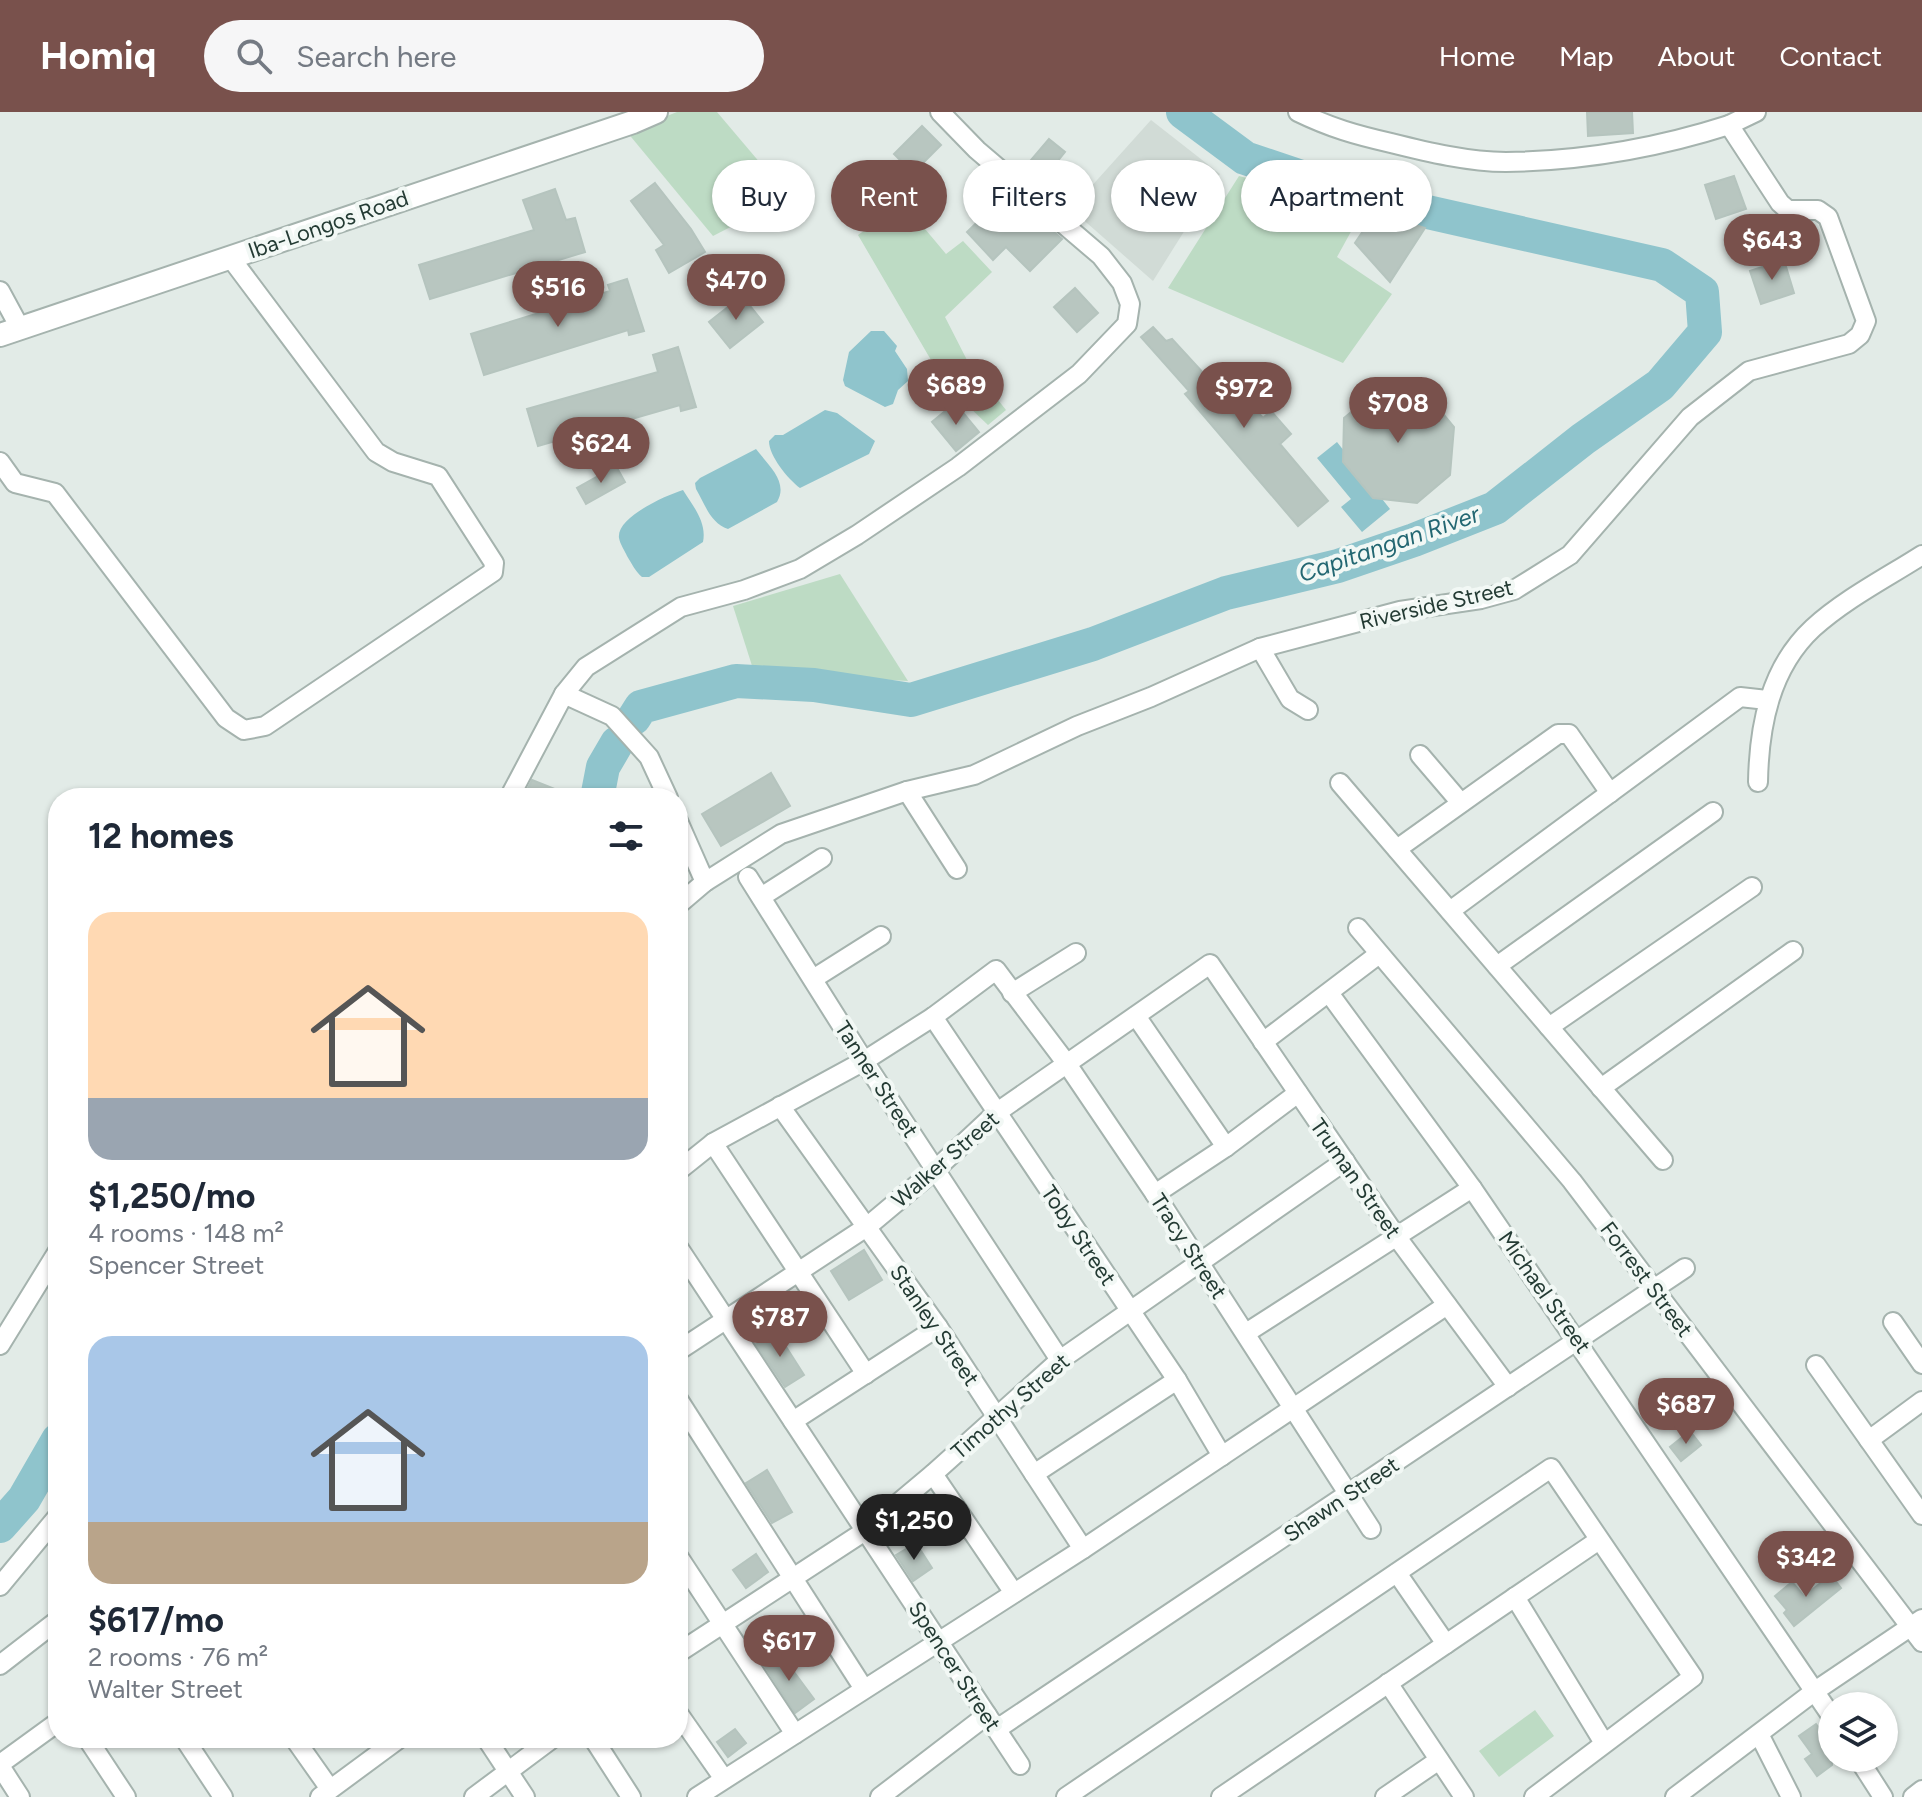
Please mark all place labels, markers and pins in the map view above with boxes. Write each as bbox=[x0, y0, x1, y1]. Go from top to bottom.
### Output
pin: $643 bbox=[1725, 214, 1819, 282]
pin: $470 bbox=[689, 254, 783, 322]
pin: $516 bbox=[511, 261, 605, 329]
pin: $689 bbox=[909, 359, 1003, 427]
pin: $972 bbox=[1197, 362, 1291, 430]
pin: $708 bbox=[1351, 377, 1445, 445]
pin: $624 bbox=[554, 417, 648, 485]
pin: $787 bbox=[733, 1291, 827, 1359]
pin: $687 bbox=[1639, 1378, 1733, 1446]
pin: $1,250 bbox=[849, 1494, 979, 1562]
pin: $342 bbox=[1759, 1531, 1853, 1599]
pin: $617 bbox=[742, 1615, 836, 1683]

